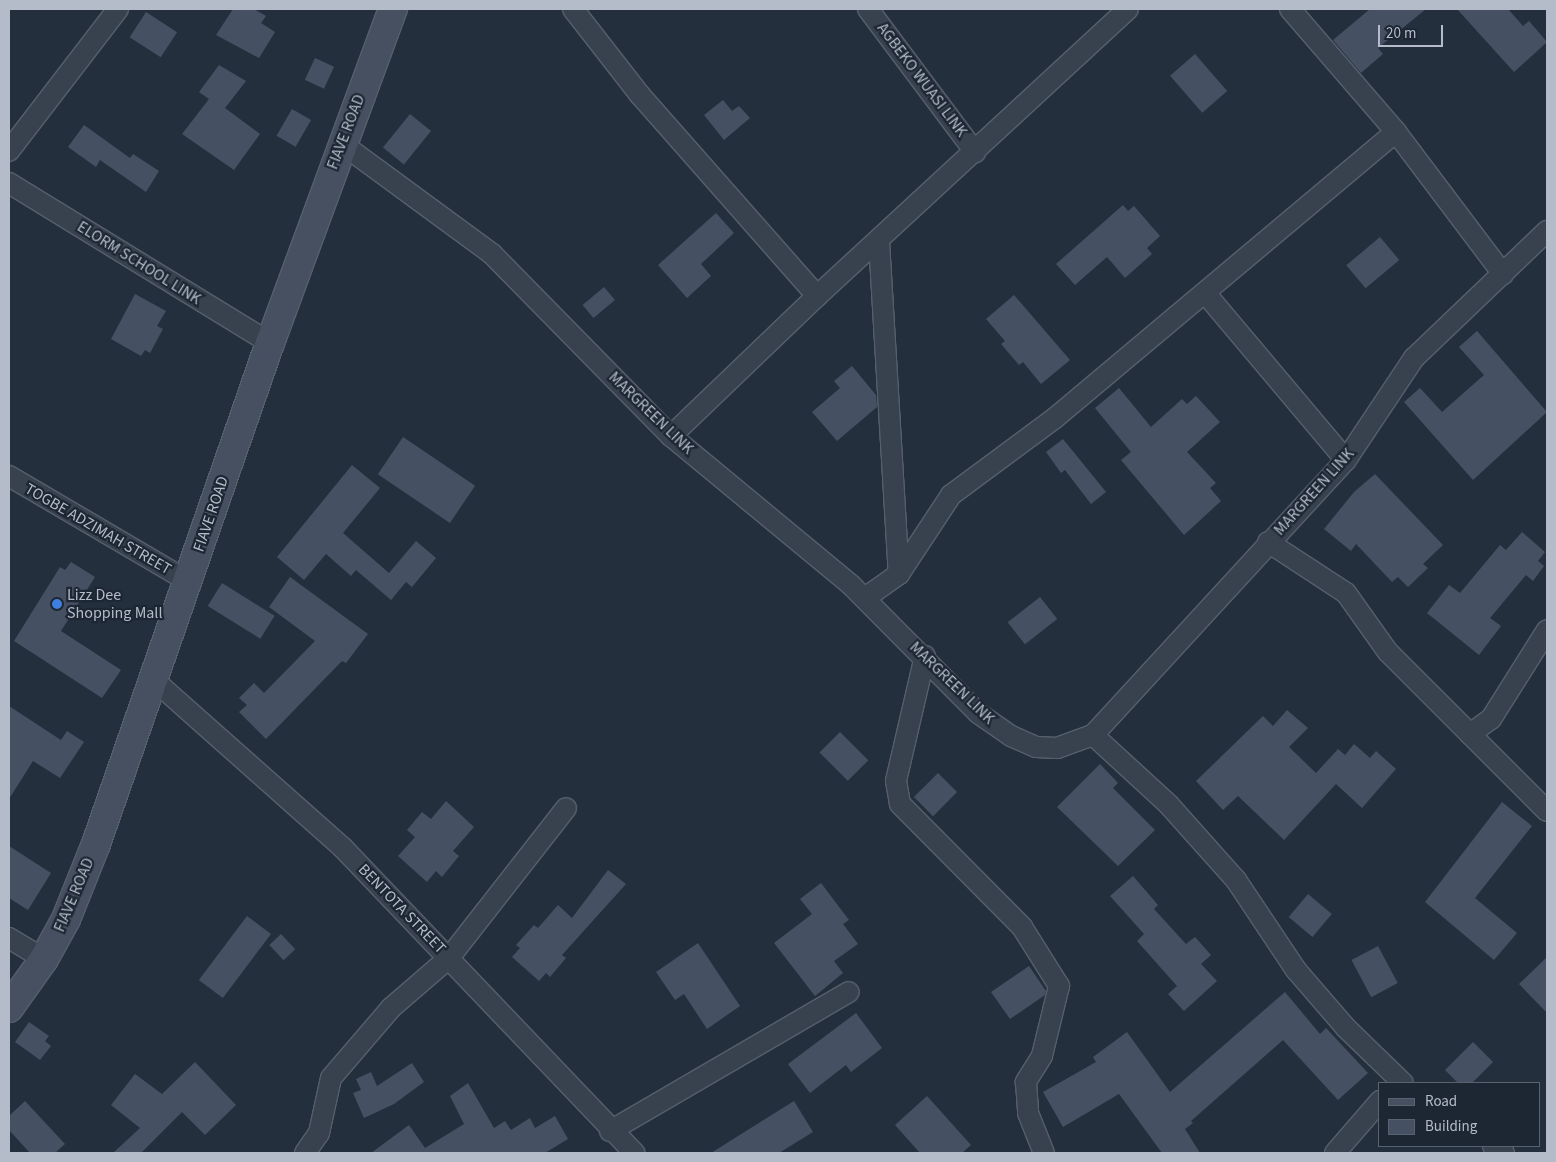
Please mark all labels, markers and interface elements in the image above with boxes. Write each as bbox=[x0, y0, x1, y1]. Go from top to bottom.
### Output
scale bar bbox=[1381, 15, 1446, 47]
street label: AGBEKO WUASI LINK bbox=[873, 19, 971, 141]
text: 20 m bbox=[1386, 23, 1416, 44]
street label: FIAVE ROAD bbox=[323, 92, 369, 172]
street label: ELORM SCHOOL LINK bbox=[74, 217, 204, 309]
street label: MARGREEN LINK bbox=[605, 368, 697, 458]
street label: MARGREEN LINK bbox=[1270, 445, 1358, 539]
street label: FIAVE ROAD bbox=[189, 474, 233, 554]
street label: TOGBE ADZIMAH STREET bbox=[21, 479, 175, 579]
place label: Lizz Dee Shopping Mall bbox=[67, 585, 162, 623]
marker: Lizz Dee Shopping Mall bbox=[51, 598, 63, 610]
street label: MARGREEN LINK bbox=[906, 638, 998, 728]
street label: FIAVE ROAD bbox=[50, 855, 98, 935]
street label: BENTOTA STREET bbox=[354, 860, 450, 958]
legend bbox=[1378, 1082, 1541, 1147]
text: Road bbox=[1425, 1091, 1457, 1112]
text: Building bbox=[1425, 1116, 1477, 1137]

